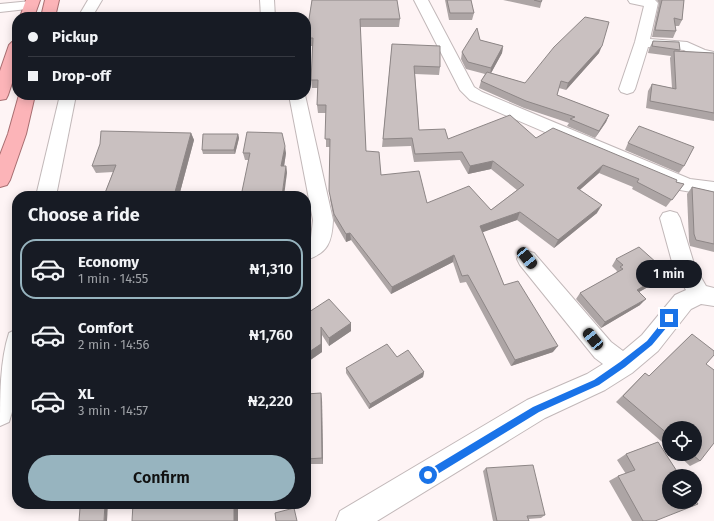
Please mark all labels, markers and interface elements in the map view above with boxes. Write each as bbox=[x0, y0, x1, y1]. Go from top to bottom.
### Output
text: Pickup bbox=[52, 28, 98, 46]
text: Drop-off bbox=[52, 67, 111, 85]
text: Choose a ride bbox=[28, 204, 140, 226]
car bbox=[515, 245, 539, 271]
icon: car bbox=[30, 251, 66, 287]
text: Economy bbox=[78, 253, 139, 271]
text: ₦1,310 bbox=[250, 260, 293, 278]
callout: 1 min bbox=[636, 260, 702, 288]
text: 1 min bbox=[653, 266, 685, 281]
text: 1 min · 14:55 bbox=[78, 271, 148, 286]
route end bbox=[660, 309, 678, 327]
icon: car bbox=[30, 317, 66, 353]
text: Comfort bbox=[78, 319, 134, 337]
text: ₦1,760 bbox=[249, 326, 293, 344]
car bbox=[581, 326, 605, 352]
text: 2 min · 14:56 bbox=[78, 337, 149, 352]
icon: car bbox=[30, 383, 66, 419]
text: XL bbox=[78, 385, 94, 403]
text: ₦2,220 bbox=[248, 392, 293, 410]
text: 3 min · 14:57 bbox=[78, 403, 148, 418]
map controls bbox=[662, 421, 702, 509]
button: locate bbox=[662, 421, 702, 461]
button: Confirm bbox=[28, 455, 295, 501]
route start bbox=[419, 466, 437, 484]
button: layers bbox=[662, 469, 702, 509]

